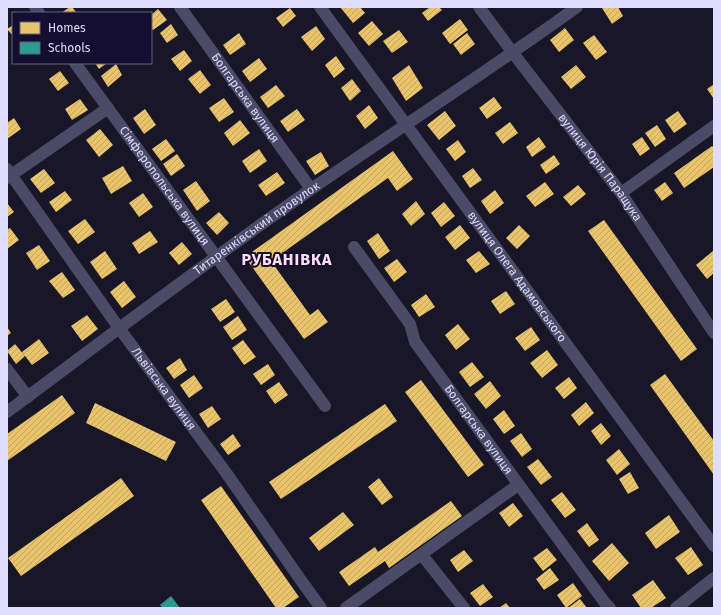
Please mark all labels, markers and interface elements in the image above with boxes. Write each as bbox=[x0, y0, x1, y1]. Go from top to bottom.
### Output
legend bbox=[12, 12, 152, 64]
text: Homes bbox=[48, 21, 86, 35]
text: Schools bbox=[48, 41, 91, 55]
street label: Болгарська вулиця bbox=[208, 50, 282, 145]
street label: вулиця Юрія Паращука bbox=[555, 111, 645, 224]
street label: Сімферопольська вулиця bbox=[117, 124, 213, 248]
street label: Титаренківський провулок bbox=[191, 178, 323, 278]
street label: вулиця Олега Адамовського bbox=[465, 209, 569, 345]
district label: РУБАНІВКА bbox=[242, 250, 332, 269]
street label: Львівська вулиця bbox=[129, 345, 199, 433]
street label: Болгарська вулиця bbox=[441, 382, 516, 477]

